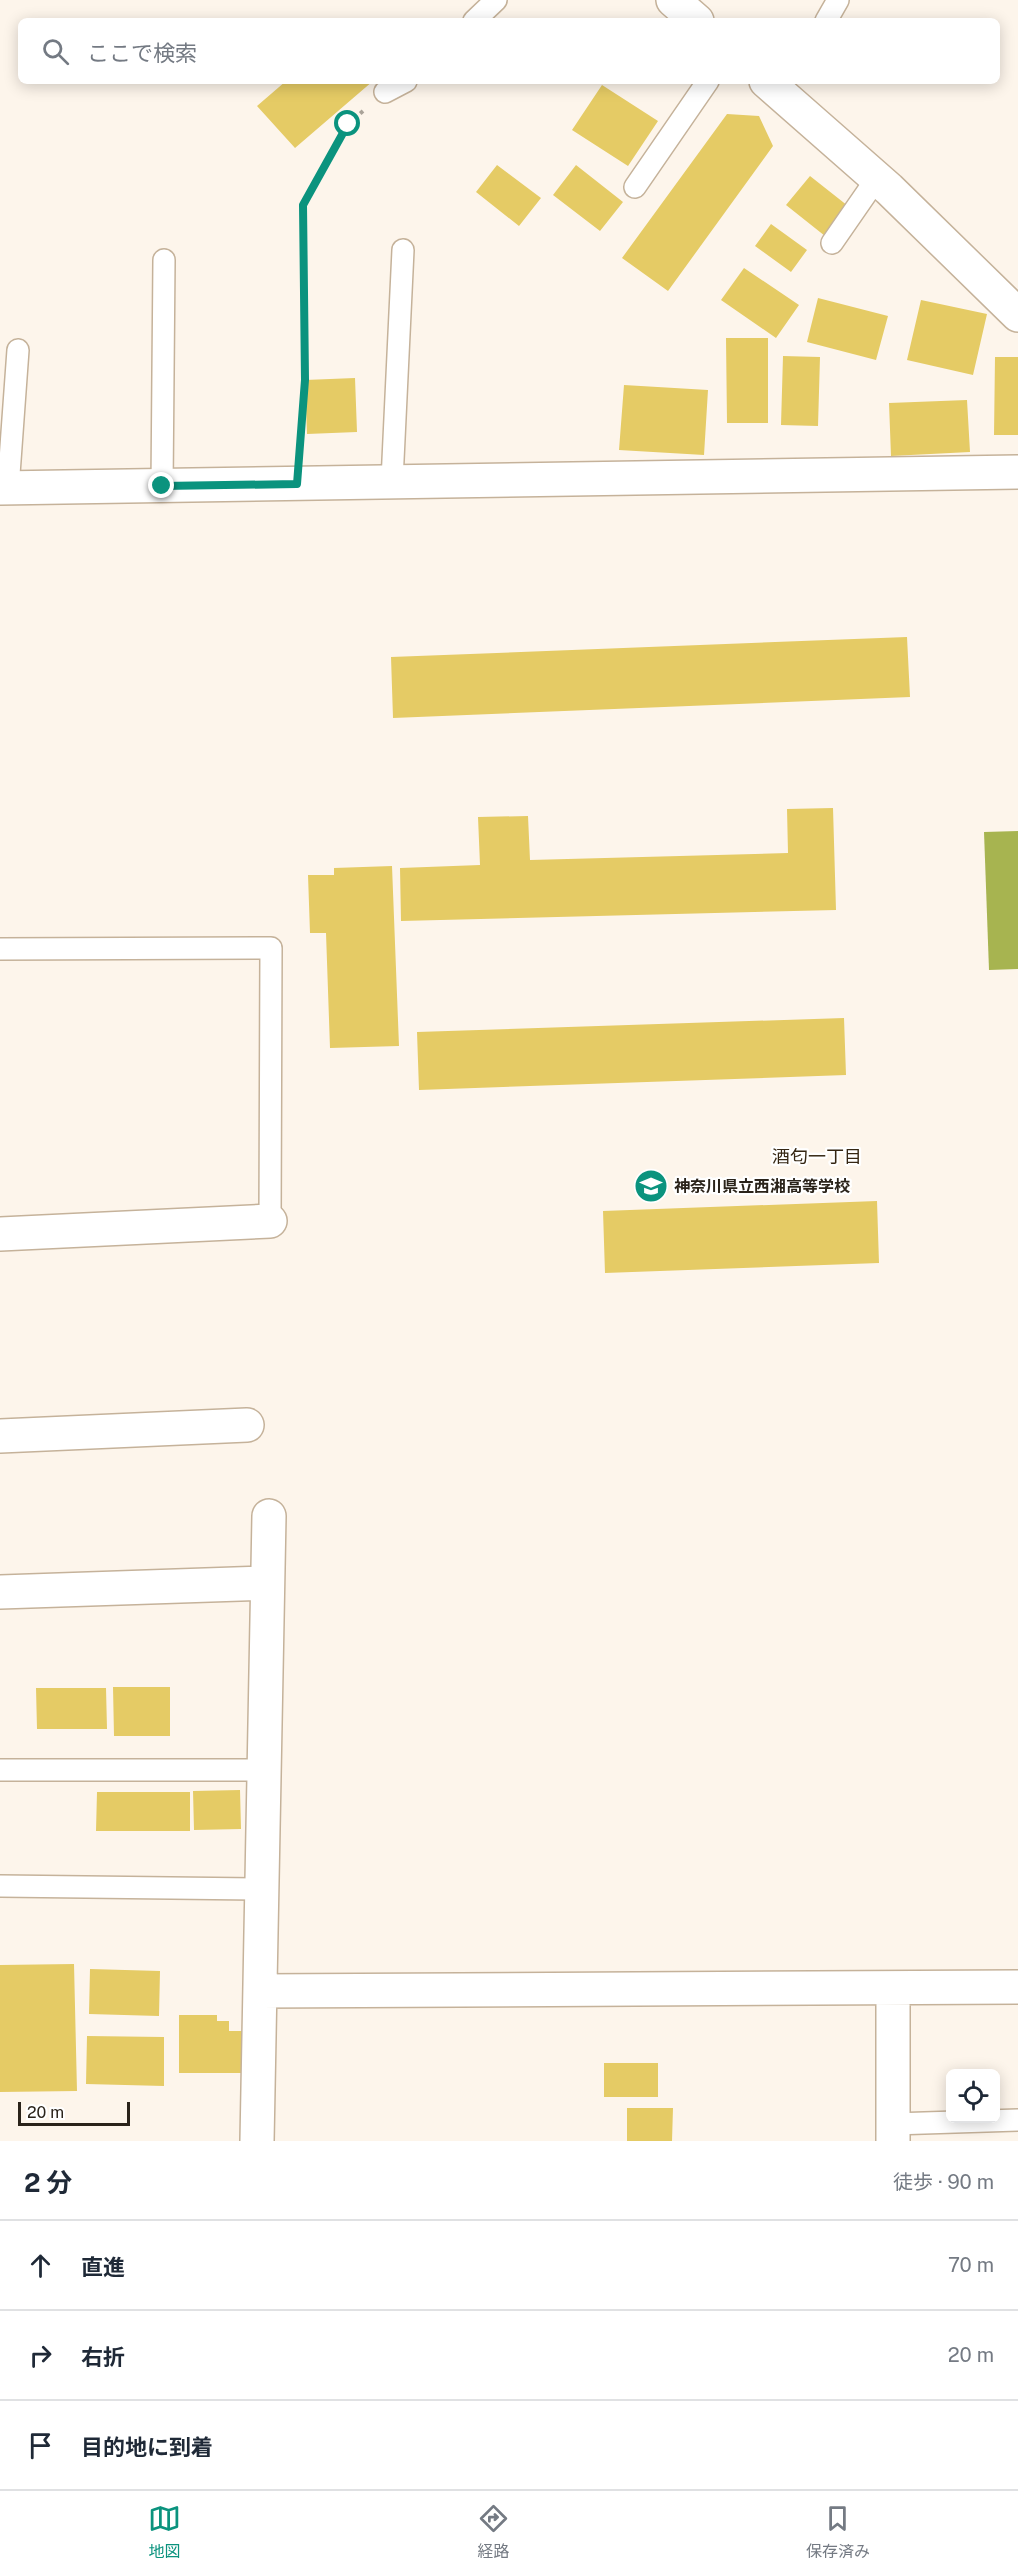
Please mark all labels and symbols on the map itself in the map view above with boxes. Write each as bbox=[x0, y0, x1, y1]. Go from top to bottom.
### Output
route start bbox=[334, 110, 360, 136]
route end bbox=[148, 472, 174, 498]
district label: 酒匂一丁目 bbox=[772, 1146, 862, 1167]
school or university icon: 神奈川県立西湘高等学校 bbox=[633, 1168, 669, 1204]
place label: 神奈川県立西湘高等学校 bbox=[674, 1177, 850, 1196]
scale bar bbox=[18, 2099, 130, 2126]

